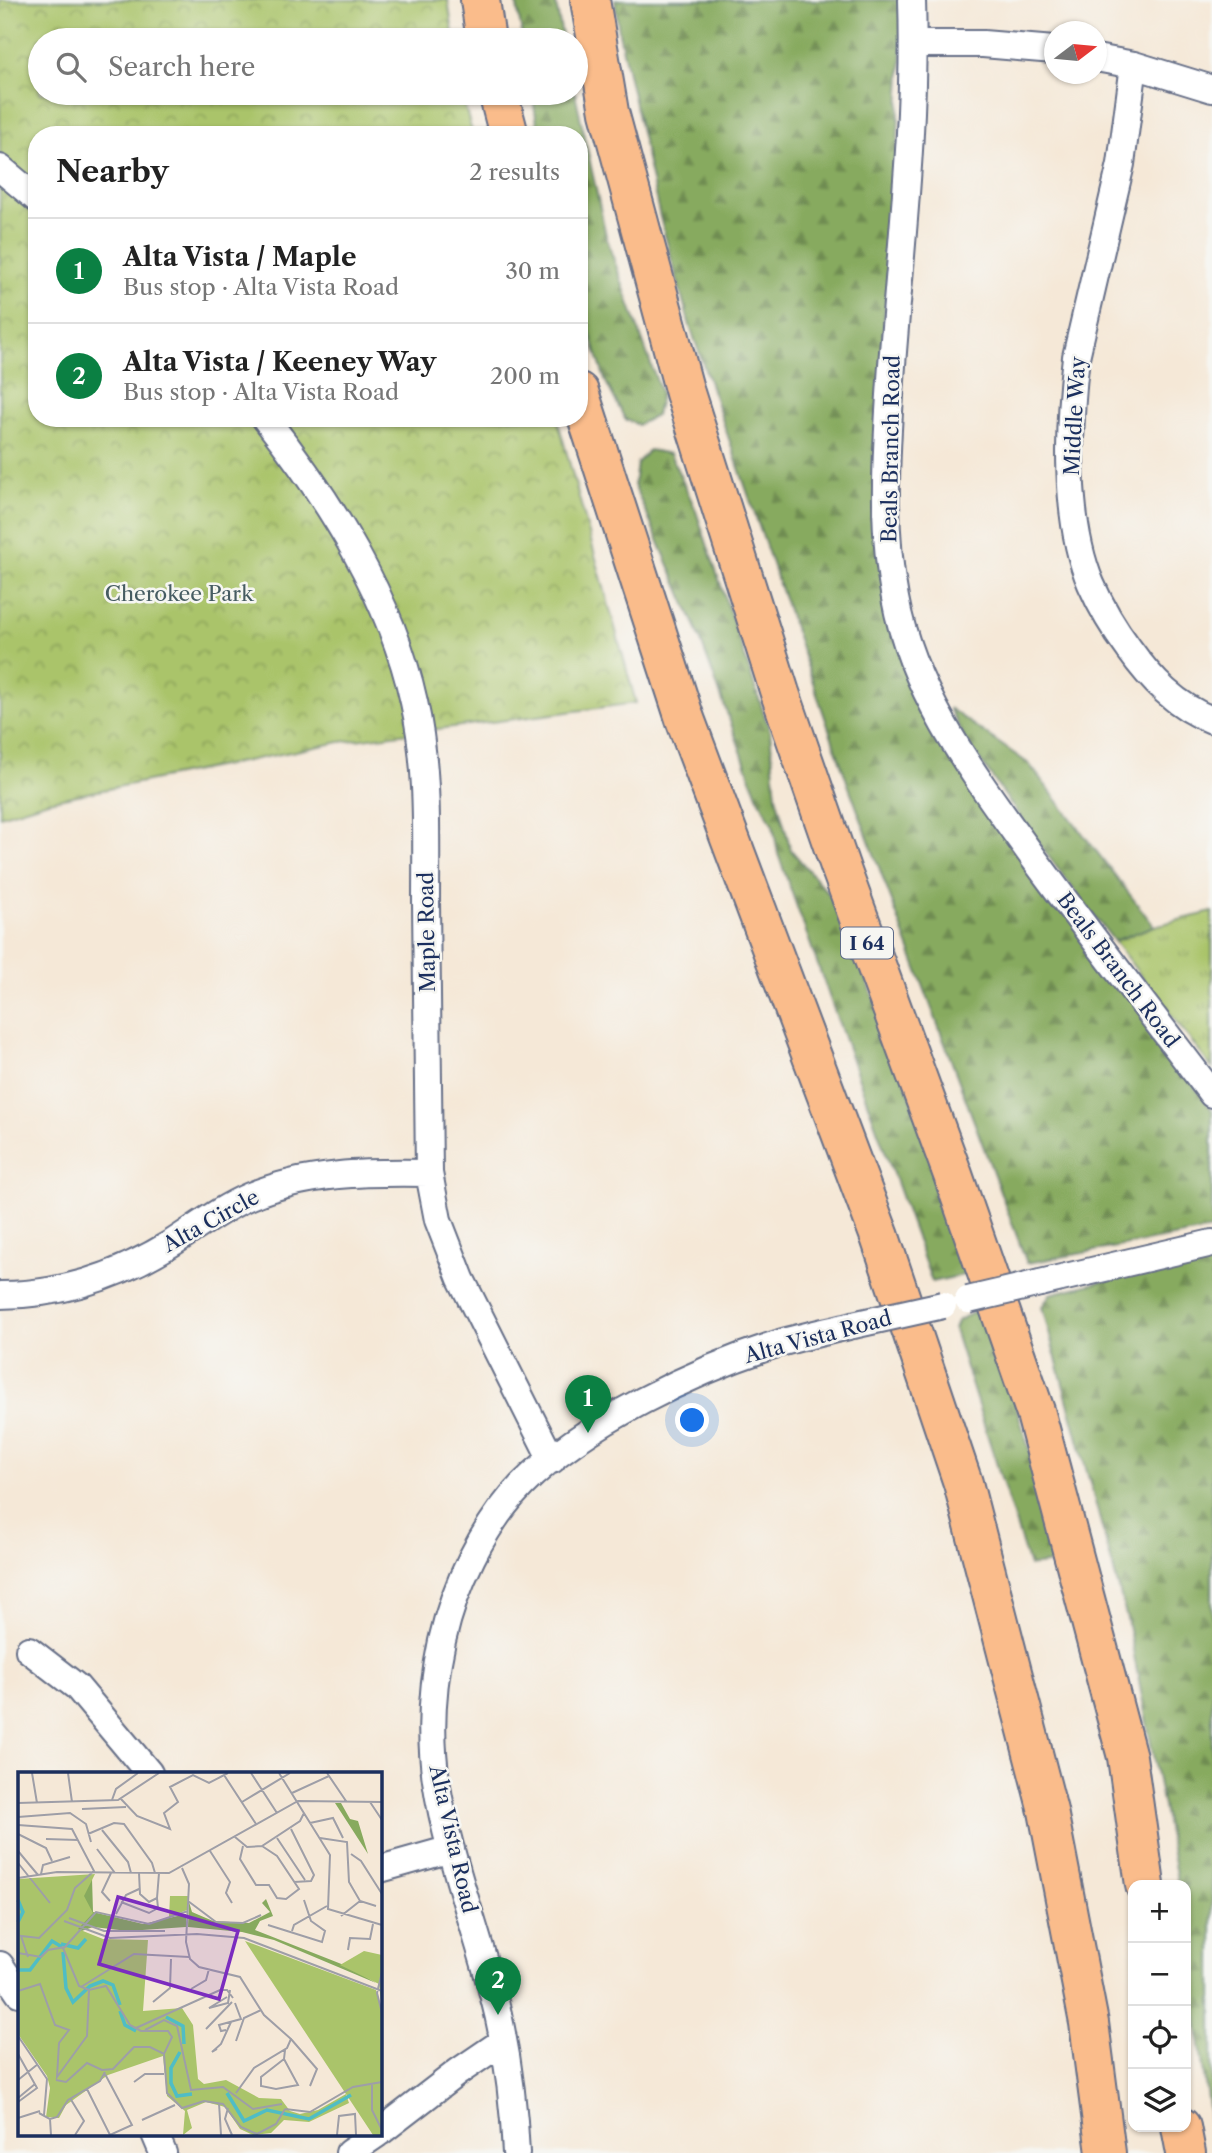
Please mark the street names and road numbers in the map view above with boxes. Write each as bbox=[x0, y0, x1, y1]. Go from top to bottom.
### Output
street label: Beals Branch Road bbox=[876, 355, 905, 543]
street label: Middle Way bbox=[1059, 355, 1090, 476]
street label: Maple Road bbox=[413, 871, 440, 993]
street label: Beals Branch Road bbox=[1052, 887, 1185, 1052]
road number: I 64 bbox=[841, 928, 893, 959]
street label: Alta Circle bbox=[158, 1184, 263, 1258]
street label: Alta Vista Road bbox=[741, 1305, 894, 1368]
street label: Alta Vista Road bbox=[424, 1761, 483, 1916]

